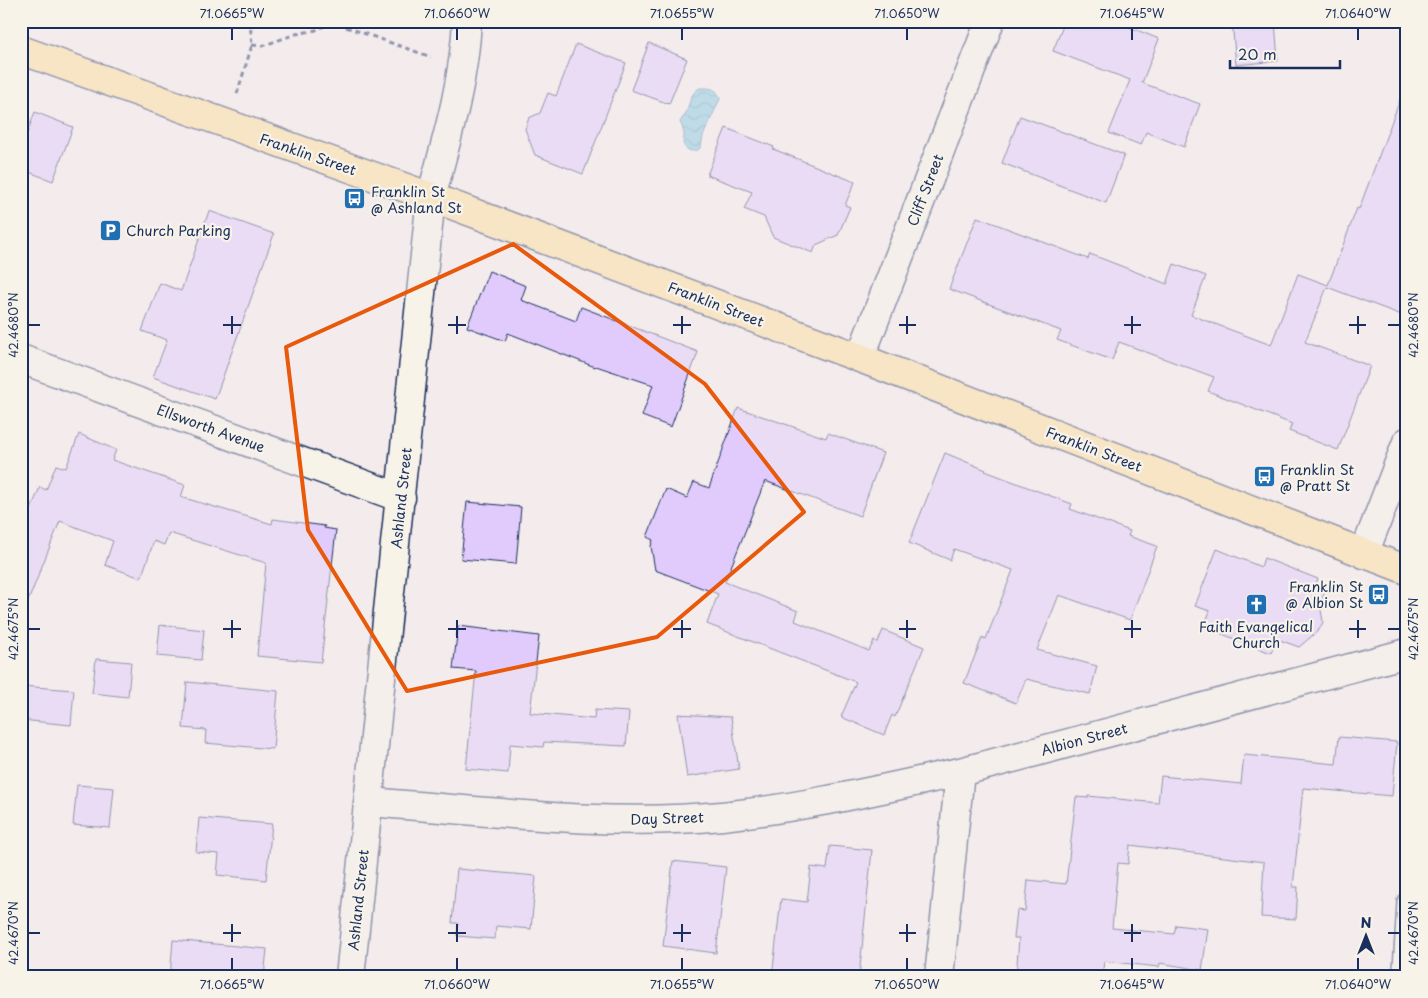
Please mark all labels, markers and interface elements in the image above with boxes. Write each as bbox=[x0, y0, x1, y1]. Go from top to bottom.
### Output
text: 71.0665°W bbox=[200, 4, 265, 22]
text: 71.0660°W bbox=[424, 4, 491, 22]
text: 71.0655°W bbox=[650, 4, 715, 22]
text: 71.0650°W bbox=[874, 4, 940, 22]
text: 71.0645°W bbox=[1100, 4, 1165, 22]
text: 71.0640°W bbox=[1325, 4, 1392, 22]
scale bar bbox=[1230, 38, 1340, 70]
text: 20 m bbox=[1238, 42, 1277, 65]
street label: Franklin Street bbox=[257, 128, 359, 180]
street label: Cliff Street bbox=[902, 151, 948, 229]
place label: Franklin St @ Ashland St bbox=[371, 181, 462, 218]
bus stop icon: Franklin St @ Ashland St bbox=[343, 187, 367, 211]
parking icon: Church Parking bbox=[98, 218, 122, 242]
place label: Church Parking bbox=[126, 220, 231, 241]
street label: Franklin Street bbox=[665, 276, 767, 332]
text: 42.4680°N bbox=[4, 292, 22, 358]
text: 42.4680°N bbox=[1404, 292, 1422, 358]
street label: Ellsworth Avenue bbox=[154, 399, 268, 457]
street label: Franklin Street bbox=[1043, 421, 1145, 477]
street label: Ashland Street bbox=[385, 446, 417, 550]
place label: Franklin St @ Pratt St bbox=[1280, 459, 1355, 496]
bus stop icon: Franklin St @ Pratt St bbox=[1252, 465, 1276, 489]
place label: Franklin St @ Albion St bbox=[1286, 576, 1363, 613]
bus stop icon: Franklin St @ Albion St bbox=[1367, 582, 1391, 606]
church icon: Faith Evangelical Church bbox=[1244, 592, 1268, 616]
text: 42.4675°N bbox=[4, 598, 22, 660]
text: 42.4675°N bbox=[1404, 598, 1422, 660]
place label: Faith Evangelical Church bbox=[1199, 616, 1313, 653]
street label: Albion Street bbox=[1038, 717, 1130, 761]
street label: Day Street bbox=[630, 806, 704, 830]
street label: Ashland Street bbox=[342, 848, 374, 952]
text: 42.4670°N bbox=[4, 901, 22, 965]
text: 42.4670°N bbox=[1404, 901, 1422, 965]
north arrow bbox=[1340, 910, 1390, 960]
text: N bbox=[1360, 912, 1372, 933]
text: 71.0665°W bbox=[200, 975, 265, 993]
text: 71.0660°W bbox=[424, 975, 491, 993]
text: 71.0655°W bbox=[650, 975, 715, 993]
text: 71.0650°W bbox=[874, 975, 940, 993]
text: 71.0645°W bbox=[1100, 975, 1165, 993]
text: 71.0640°W bbox=[1325, 975, 1392, 993]

